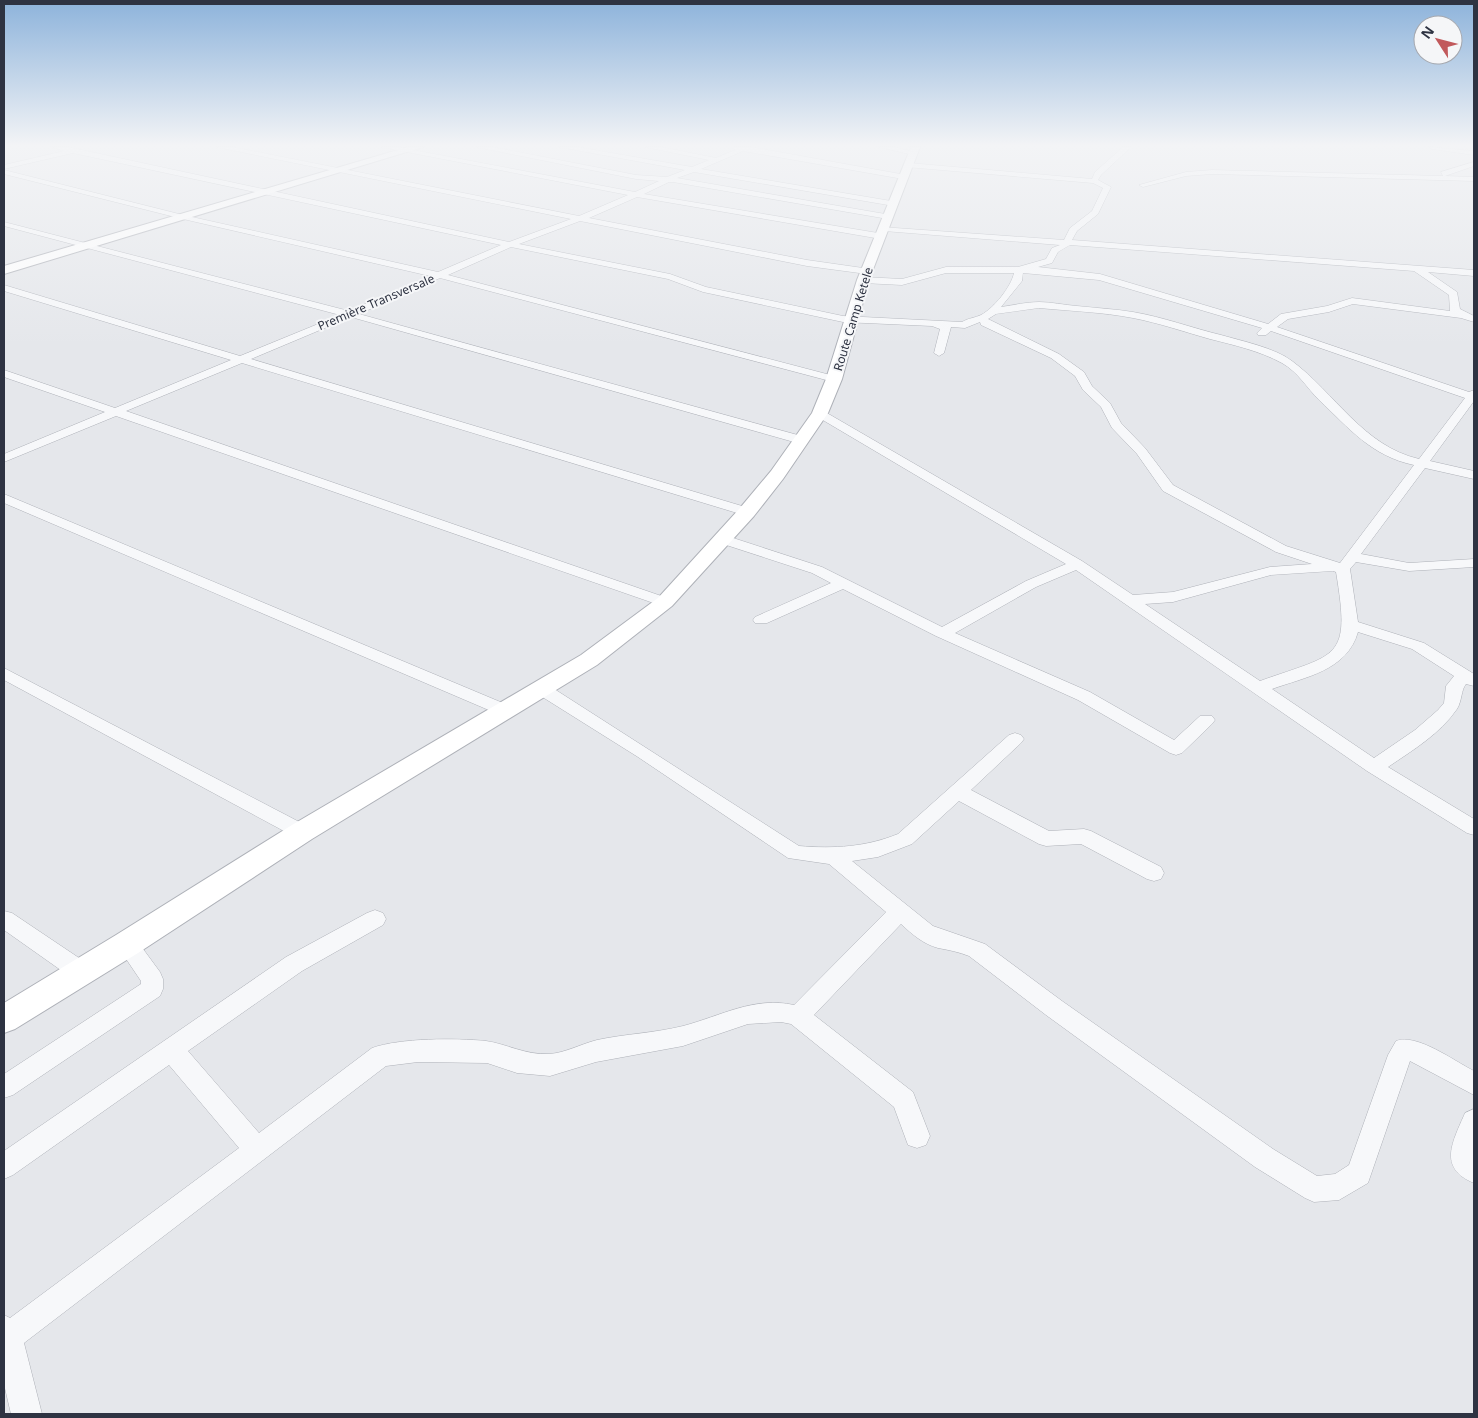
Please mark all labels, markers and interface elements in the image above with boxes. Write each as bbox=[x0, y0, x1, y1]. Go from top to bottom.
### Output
north arrow bbox=[1413, 15, 1463, 65]
text: N bbox=[1416, 22, 1438, 42]
street label: Route Camp Ketele bbox=[829, 265, 877, 373]
street label: Première Transversale bbox=[315, 270, 437, 334]

